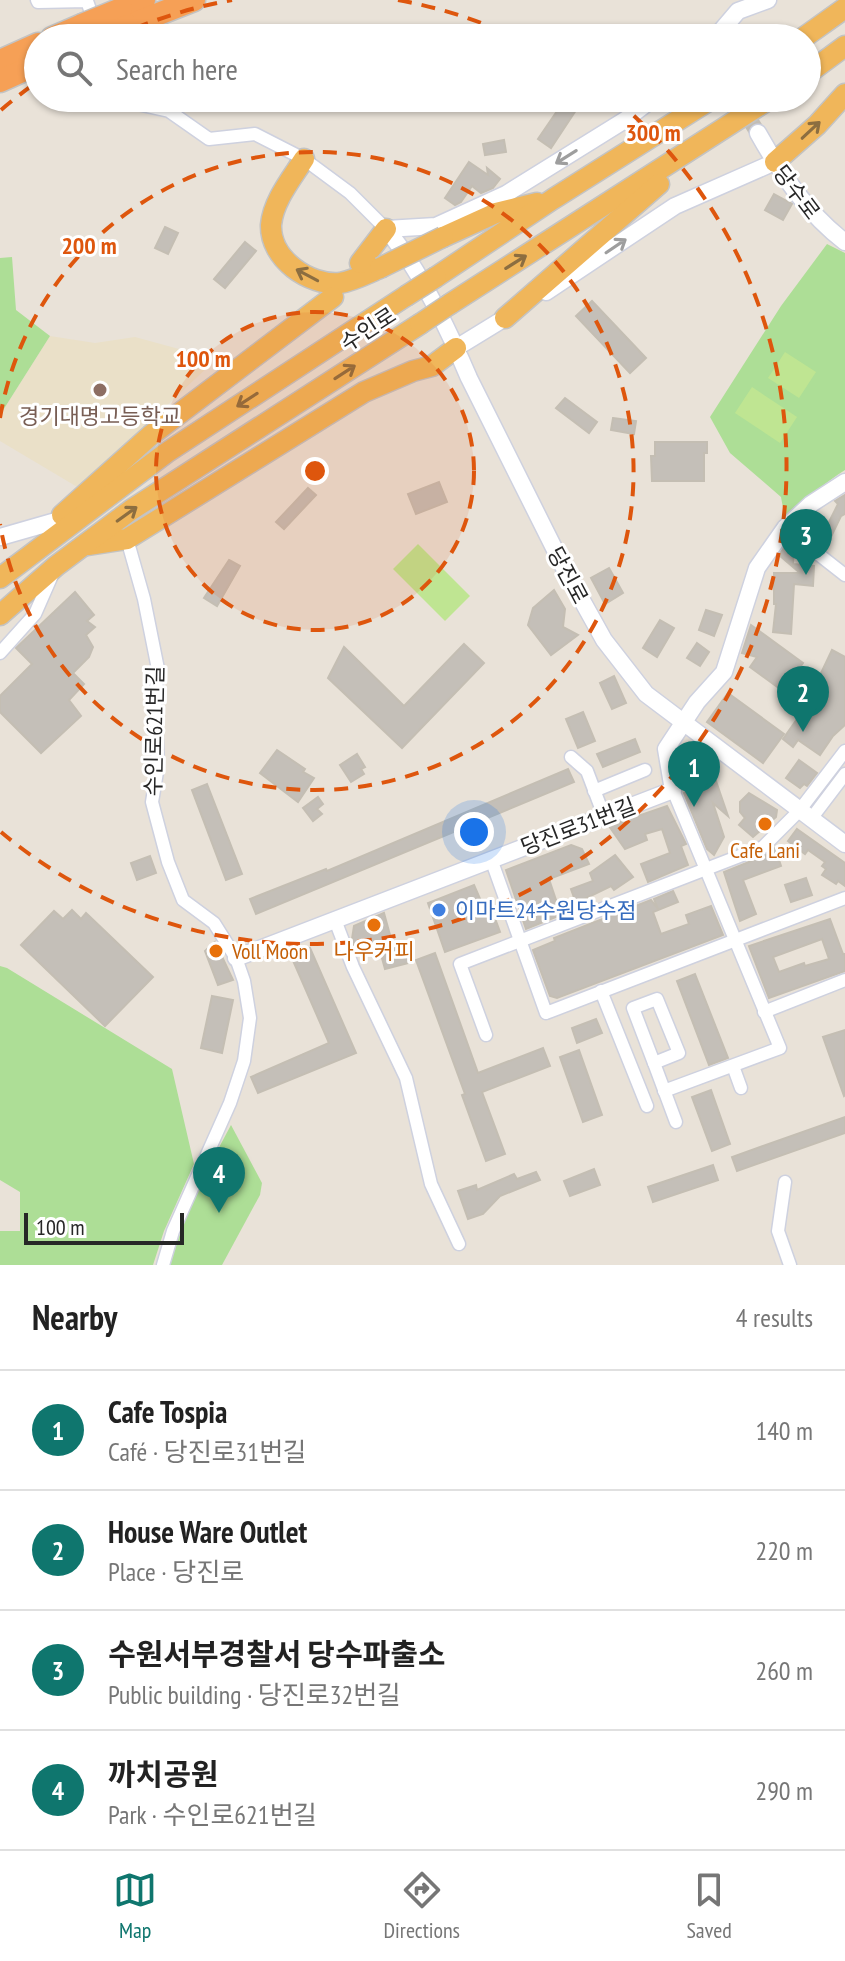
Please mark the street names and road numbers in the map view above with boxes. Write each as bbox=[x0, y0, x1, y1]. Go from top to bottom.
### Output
street label: 당수로 bbox=[768, 159, 826, 225]
street label: 수인로 bbox=[335, 301, 401, 357]
street label: 당진로 bbox=[541, 542, 595, 608]
street label: 수인로621번길 bbox=[139, 665, 169, 797]
street label: 당진로31번길 bbox=[516, 791, 640, 861]

